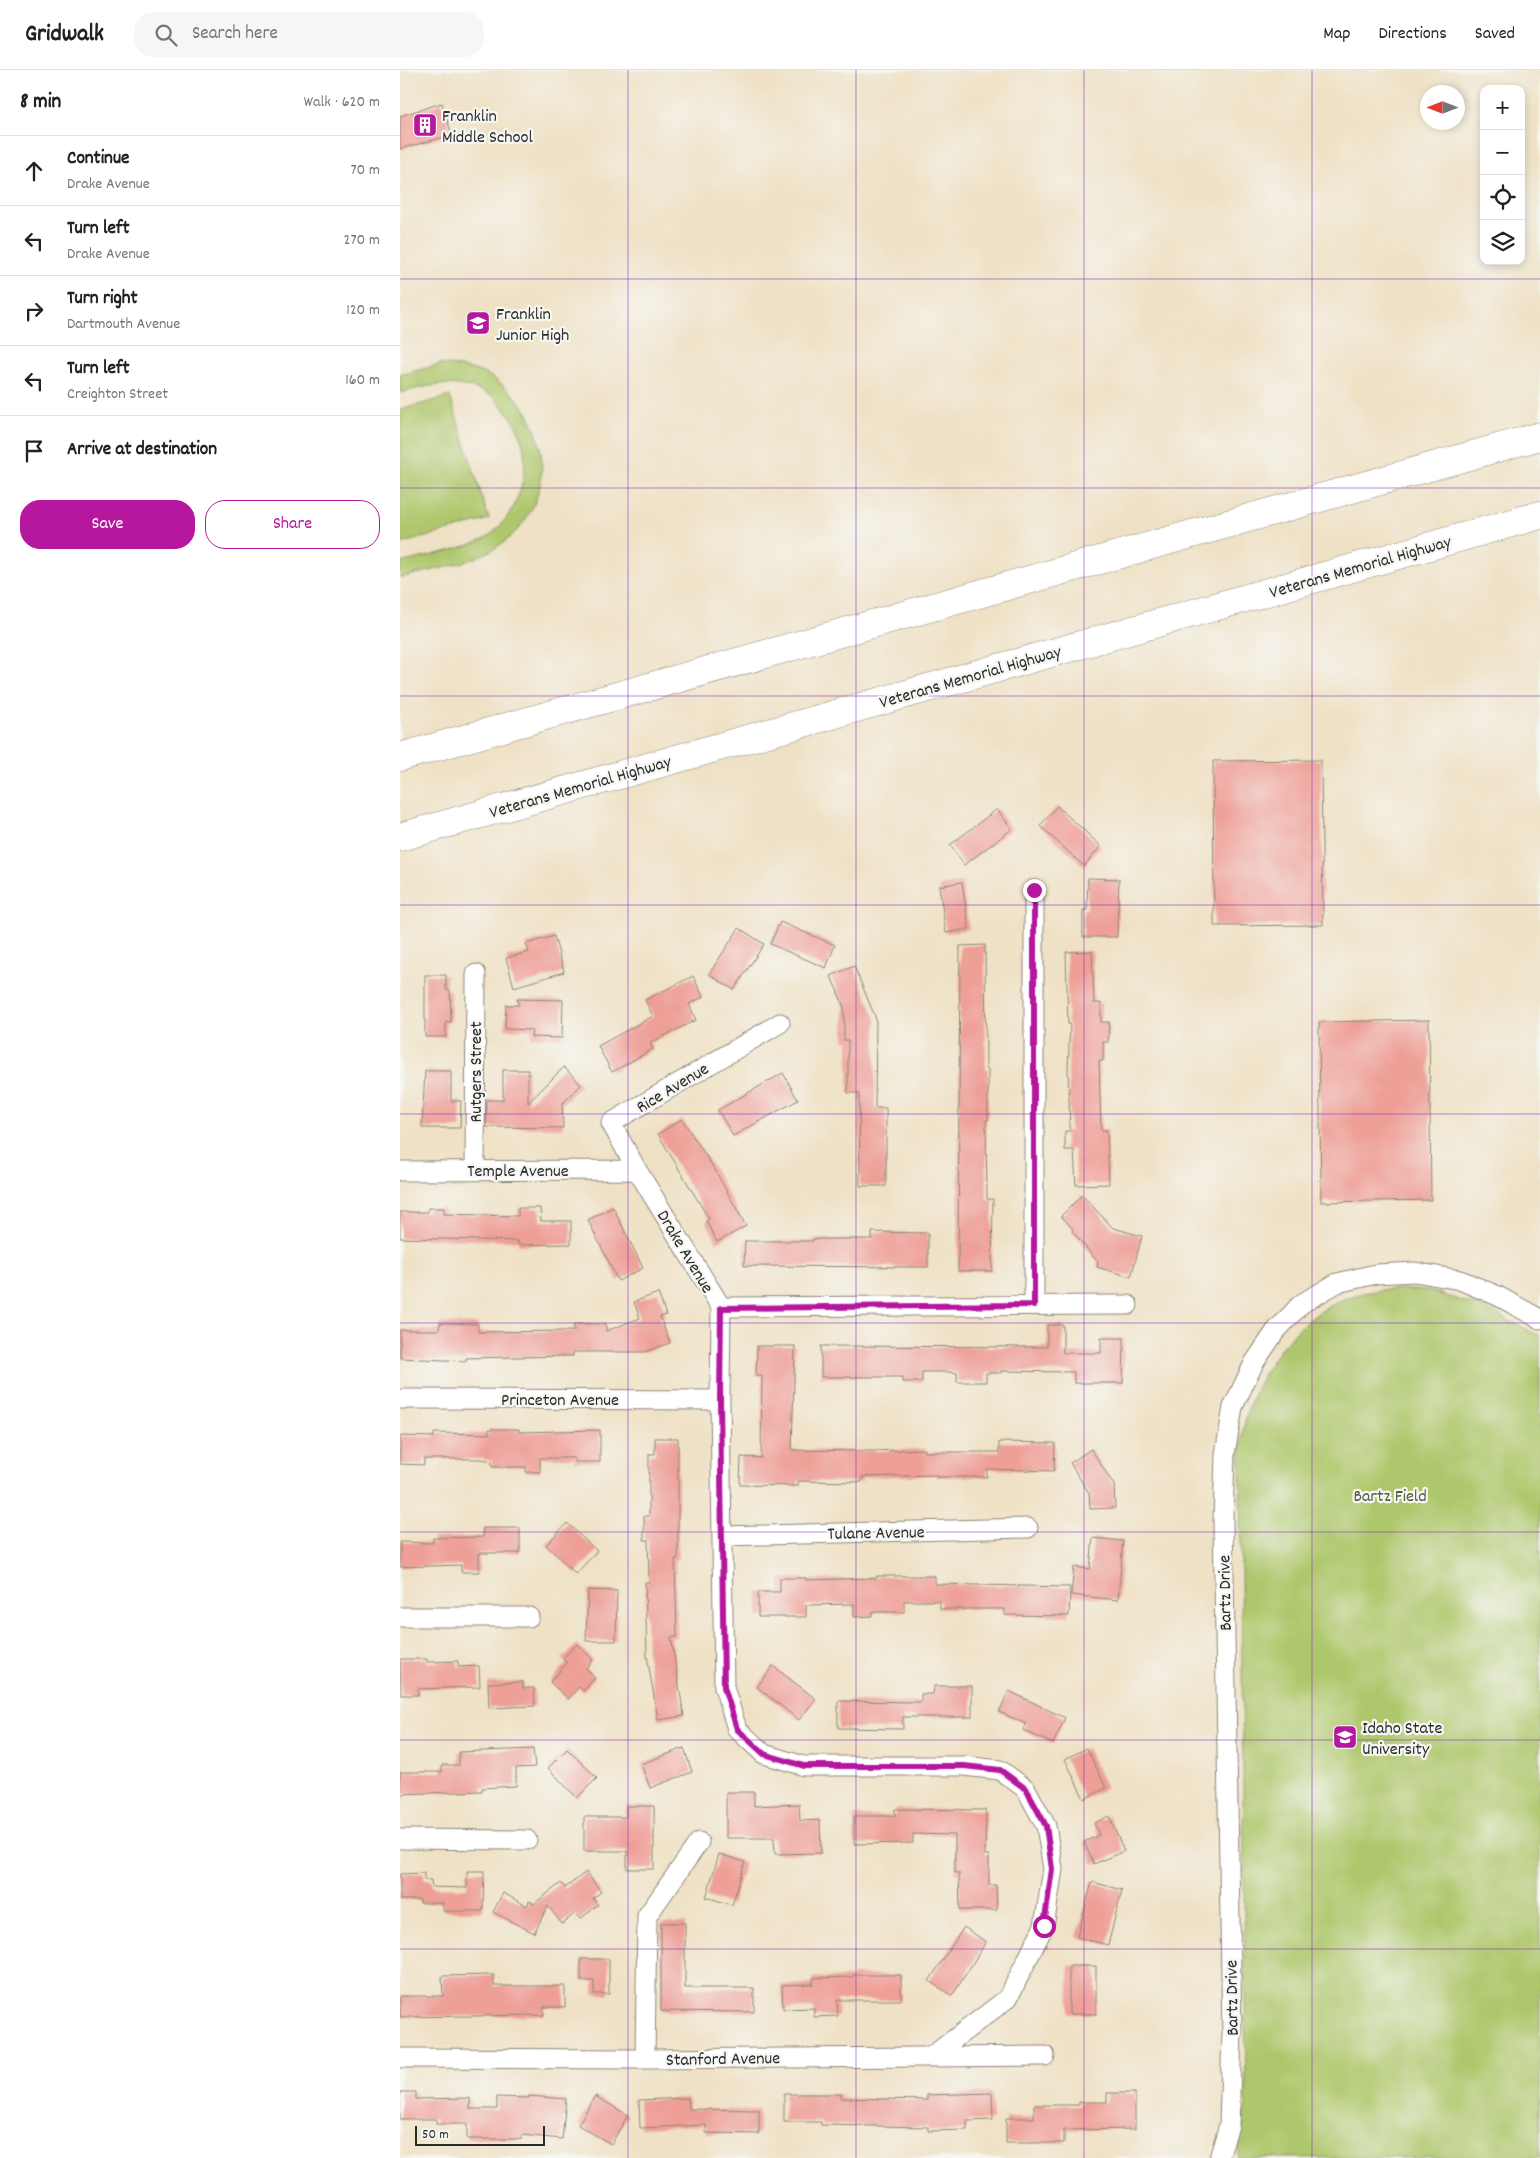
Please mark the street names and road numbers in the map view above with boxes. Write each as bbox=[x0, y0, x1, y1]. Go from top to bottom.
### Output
street label: Veterans Memorial Highway bbox=[1267, 530, 1455, 606]
street label: Veterans Memorial Highway bbox=[877, 640, 1065, 716]
street label: Veterans Memorial Highway bbox=[487, 750, 675, 826]
street label: Rutgers Street bbox=[465, 1021, 490, 1123]
street label: Rice Avenue bbox=[632, 1058, 714, 1121]
street label: Temple Avenue bbox=[467, 1160, 569, 1185]
street label: Drake Avenue bbox=[649, 1206, 719, 1299]
street label: Princeton Avenue bbox=[501, 1389, 619, 1414]
street label: Tulane Avenue bbox=[827, 1521, 925, 1548]
street label: Bartz Drive bbox=[1213, 1555, 1240, 1631]
street label: Bartz Drive bbox=[1220, 1960, 1247, 2036]
street label: Stanford Avenue bbox=[666, 2047, 780, 2074]

